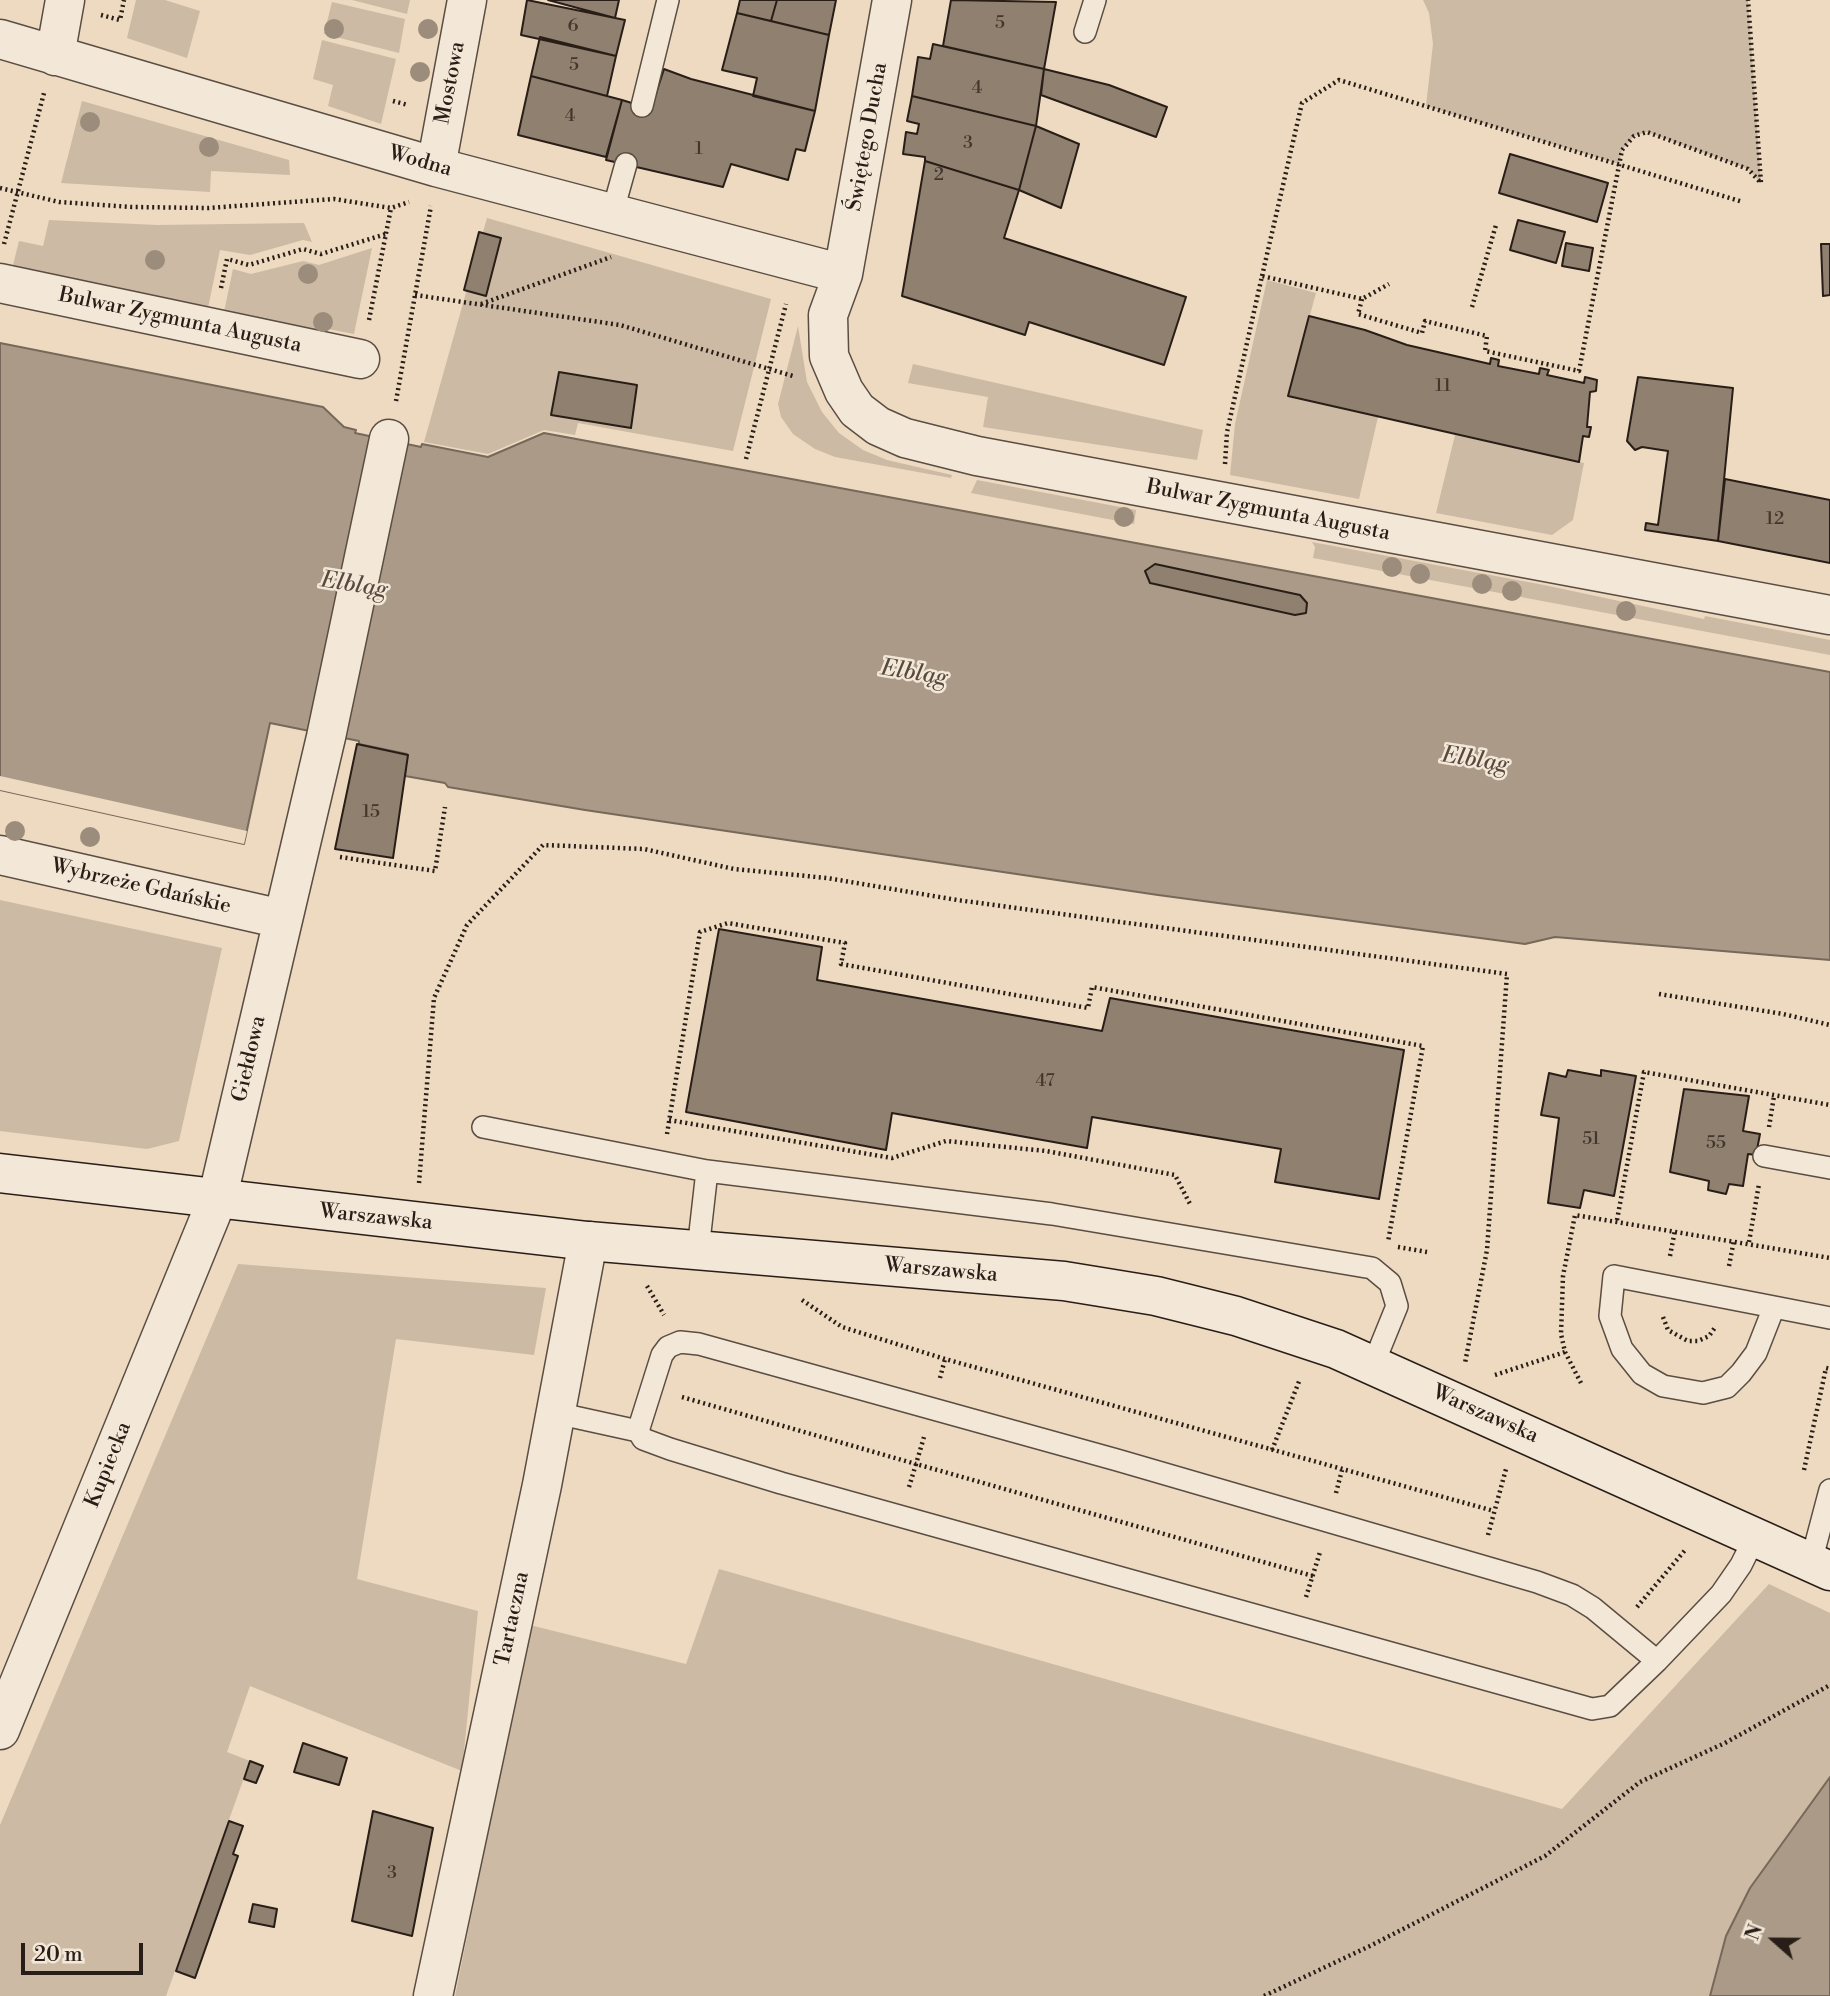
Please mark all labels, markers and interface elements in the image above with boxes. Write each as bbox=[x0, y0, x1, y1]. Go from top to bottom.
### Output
house number: 5 bbox=[995, 13, 1005, 35]
house number: 6 bbox=[568, 16, 578, 38]
street label: Mostowa bbox=[431, 40, 471, 126]
house number: 5 bbox=[569, 55, 579, 77]
street label: Świętego Ducha bbox=[843, 61, 893, 213]
house number: 4 bbox=[972, 78, 982, 100]
house number: 4 bbox=[565, 106, 575, 128]
house number: 3 bbox=[963, 133, 973, 155]
house number: 1 bbox=[695, 139, 703, 161]
street label: Wodna bbox=[386, 141, 454, 183]
house number: 2 bbox=[934, 165, 944, 187]
street label: Bulwar Zygmunta Augusta bbox=[56, 283, 304, 359]
house number: 11 bbox=[1435, 376, 1451, 398]
street label: Bulwar Zygmunta Augusta bbox=[1144, 475, 1392, 547]
house number: 12 bbox=[1766, 509, 1784, 531]
water label: Elbląg bbox=[319, 567, 389, 605]
water label: Elbląg bbox=[879, 655, 949, 693]
water label: Elbląg bbox=[1440, 742, 1510, 780]
house number: 15 bbox=[362, 802, 380, 824]
street label: Wybrzeże Gdańskie bbox=[49, 854, 233, 920]
street label: Giełdowa bbox=[228, 1013, 272, 1105]
house number: 47 bbox=[1035, 1071, 1055, 1093]
house number: 51 bbox=[1582, 1129, 1600, 1151]
house number: 55 bbox=[1706, 1133, 1726, 1155]
street label: Warszawska bbox=[318, 1200, 434, 1236]
street label: Warszawska bbox=[883, 1254, 999, 1288]
street label: Warszawska bbox=[1428, 1380, 1542, 1450]
street label: Kupiecka bbox=[80, 1418, 138, 1512]
street label: Tartaczna bbox=[491, 1569, 535, 1669]
house number: 3 bbox=[387, 1863, 397, 1885]
north arrow bbox=[1739, 1905, 1809, 1975]
text: N bbox=[1740, 1921, 1768, 1944]
scale bar bbox=[24, 1930, 147, 1974]
text: 20 m bbox=[34, 1942, 83, 1968]

